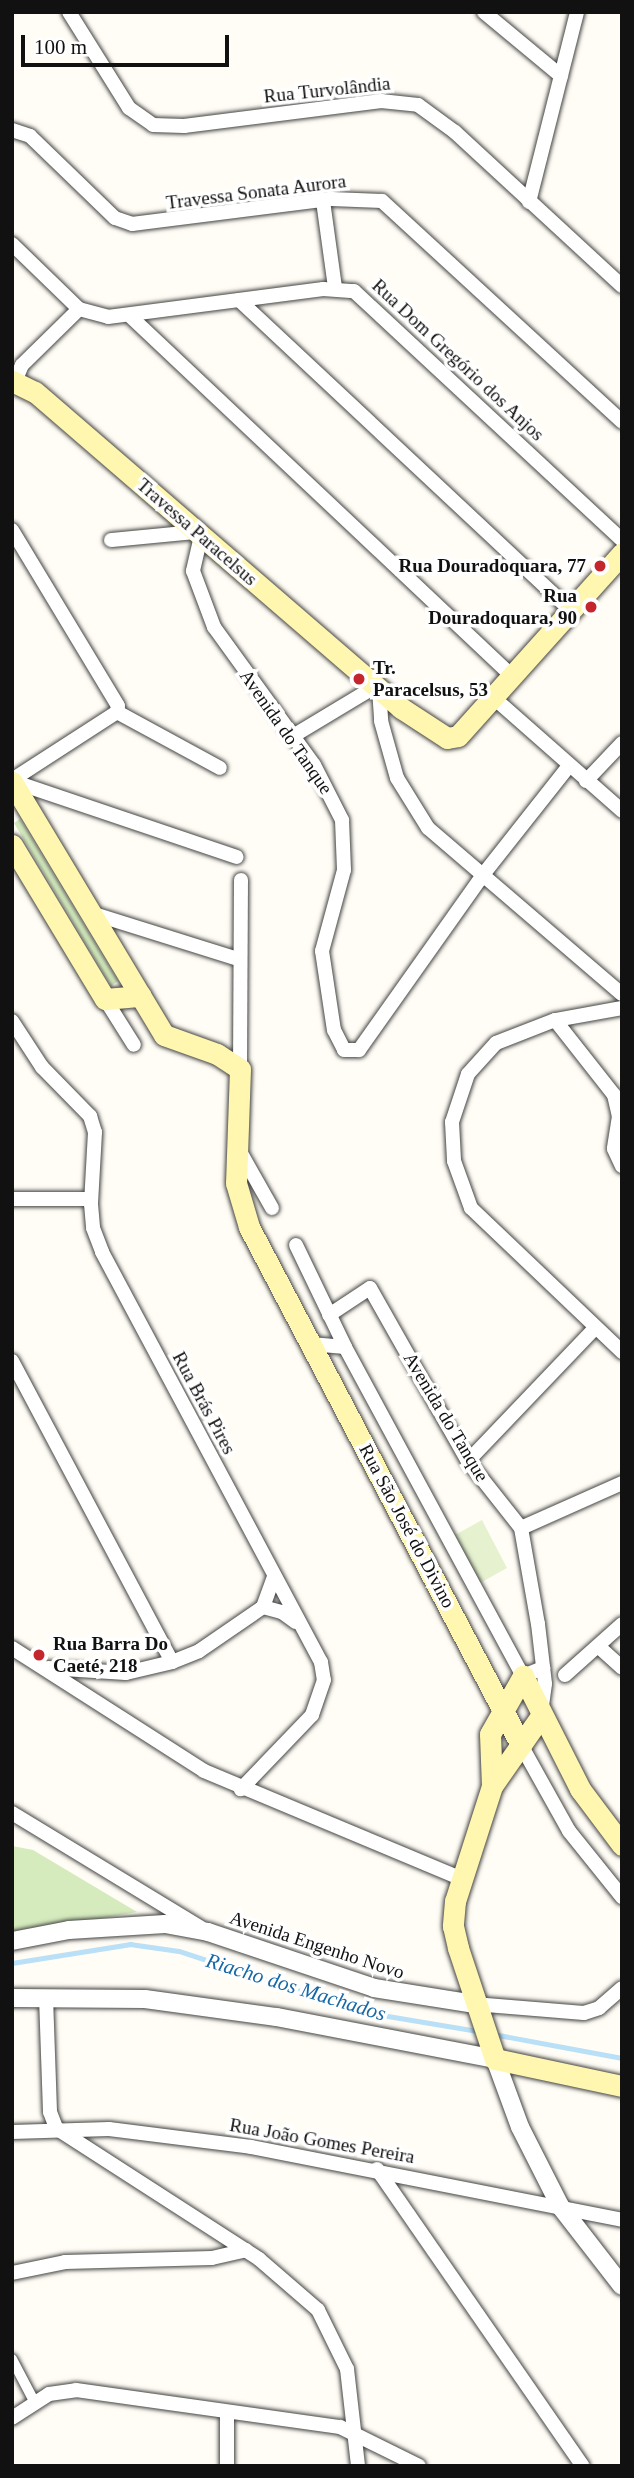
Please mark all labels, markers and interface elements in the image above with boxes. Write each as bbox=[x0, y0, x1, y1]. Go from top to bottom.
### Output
scale bar bbox=[24, 21, 233, 65]
text: 100 m bbox=[34, 35, 87, 59]
street label: Rua Turvolândia bbox=[262, 72, 392, 108]
street label: Travessa Sonata Aurora bbox=[164, 170, 348, 214]
street label: Rua Dom Gregório dos Anjos bbox=[367, 274, 549, 446]
street label: Travessa Paracelsus bbox=[132, 474, 262, 590]
place label: Rua Douradoquara, 77 bbox=[399, 555, 586, 577]
marker: Rua Douradoquara, 77 bbox=[592, 558, 608, 574]
place label: Rua Douradoquara, 90 bbox=[428, 585, 577, 629]
marker: Rua Douradoquara, 90 bbox=[583, 599, 599, 615]
place label: Tr. Paracelsus, 53 bbox=[373, 657, 488, 701]
street label: Avenida do Tanque bbox=[234, 665, 338, 799]
marker: Tr. Paracelsus, 53 bbox=[351, 671, 367, 687]
street label: Rua Brás Pires bbox=[167, 1348, 241, 1458]
street label: Avenida do Tanque bbox=[398, 1348, 494, 1486]
street label: Rua São José do Divino bbox=[354, 1440, 460, 1612]
place label: Rua Barra Do Caeté, 218 bbox=[53, 1633, 168, 1677]
marker: Rua Barra Do Caeté, 218 bbox=[31, 1647, 47, 1663]
street label: Avenida Engenho Novo bbox=[227, 1906, 407, 1984]
water label: Riacho dos Machados bbox=[203, 1948, 389, 2026]
street label: Rua João Gomes Pereira bbox=[228, 2114, 416, 2168]

